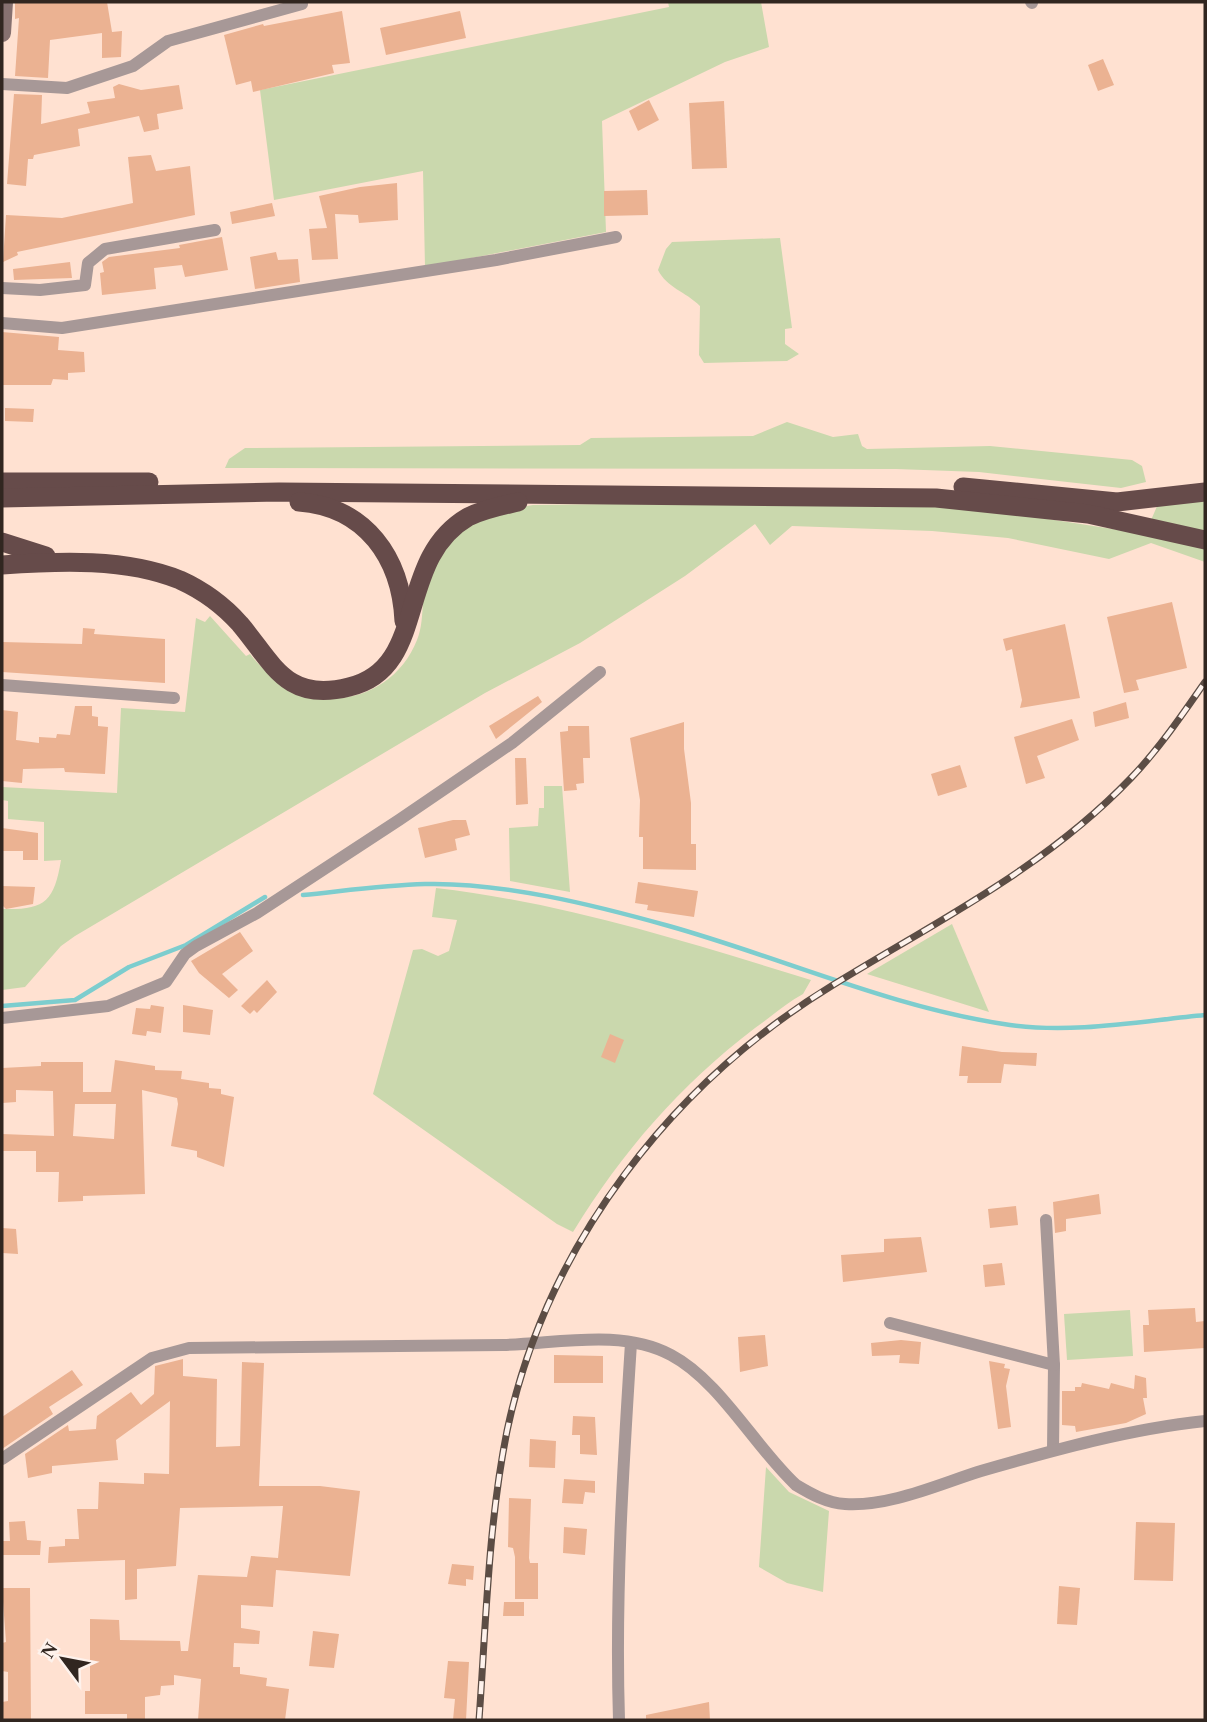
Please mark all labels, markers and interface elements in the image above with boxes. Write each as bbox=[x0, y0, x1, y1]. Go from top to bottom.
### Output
north arrow bbox=[28, 1624, 98, 1694]
text: N bbox=[36, 1639, 62, 1662]

